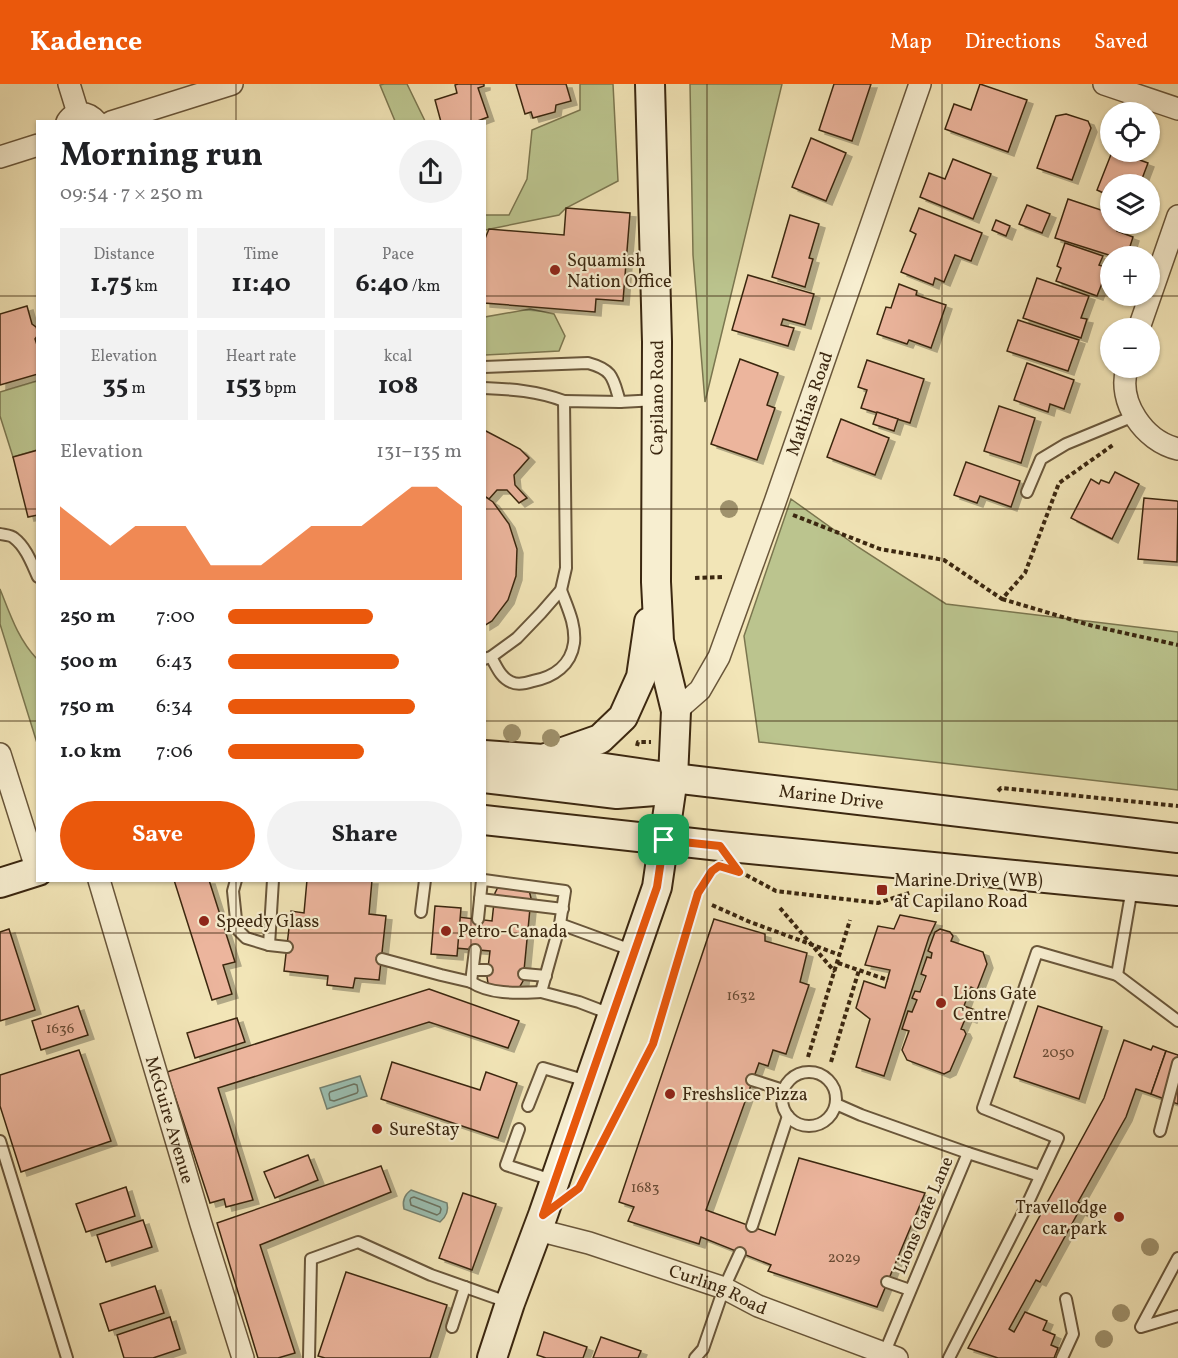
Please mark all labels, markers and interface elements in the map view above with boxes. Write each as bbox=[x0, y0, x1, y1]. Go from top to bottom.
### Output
text: Kadence bbox=[30, 23, 142, 62]
text: Map bbox=[890, 28, 932, 57]
text: Directions bbox=[965, 28, 1061, 57]
text: Saved bbox=[1094, 28, 1148, 57]
map controls bbox=[1100, 102, 1160, 378]
button: locate bbox=[1100, 102, 1160, 162]
text: Morning run bbox=[60, 134, 263, 180]
button: share bbox=[399, 140, 462, 203]
button: layers bbox=[1100, 174, 1160, 234]
text: 09:54 · 7 × 250 m bbox=[60, 180, 203, 208]
text: Distance bbox=[93, 244, 155, 266]
text: Time bbox=[243, 244, 279, 266]
text: Pace bbox=[382, 244, 414, 266]
button: + bbox=[1100, 246, 1160, 306]
place label: Squamish Nation Office bbox=[567, 249, 672, 295]
marker: Squamish Nation Office bbox=[548, 263, 562, 277]
text: 1.75 bbox=[90, 266, 132, 302]
text: 11:40 bbox=[231, 266, 291, 302]
text: 6:40 bbox=[356, 266, 409, 302]
text: km bbox=[132, 276, 158, 298]
text: /km bbox=[409, 276, 440, 298]
button: − bbox=[1100, 318, 1160, 378]
street label: Capilano Road bbox=[646, 340, 671, 455]
text: Elevation bbox=[91, 346, 157, 368]
text: Heart rate bbox=[226, 346, 296, 368]
text: kcal bbox=[384, 346, 412, 368]
street label: Mathias Road bbox=[781, 348, 840, 460]
text: 35 bbox=[102, 368, 128, 404]
text: 153 bbox=[225, 368, 261, 404]
text: 108 bbox=[378, 368, 418, 404]
text: m bbox=[128, 378, 146, 400]
text: bpm bbox=[261, 378, 297, 400]
text: Elevation bbox=[60, 438, 143, 466]
text: 131–135 m bbox=[376, 438, 462, 466]
text: 250 m bbox=[60, 603, 116, 631]
text: 7:00 bbox=[156, 603, 195, 631]
text: 500 m bbox=[60, 648, 118, 676]
text: 6:43 bbox=[156, 648, 192, 676]
text: 750 m bbox=[60, 693, 115, 721]
text: 6:34 bbox=[156, 693, 193, 721]
text: 1.0 km bbox=[60, 738, 122, 766]
text: 7:06 bbox=[156, 738, 193, 766]
street label: Marine Drive bbox=[777, 780, 885, 817]
button: Save bbox=[60, 801, 255, 870]
button: Share bbox=[267, 801, 462, 870]
pin bbox=[638, 814, 689, 865]
icon: arrive bbox=[647, 823, 680, 856]
place label: Marine Drive (WB) at Capilano Road bbox=[894, 869, 1043, 915]
marker: Marine Drive (WB) at Capilano Road bbox=[875, 883, 889, 897]
place label: Speedy Glass bbox=[216, 910, 319, 935]
marker: Speedy Glass bbox=[197, 914, 211, 928]
place label: Petro-Canada bbox=[458, 920, 568, 945]
marker: Petro-Canada bbox=[439, 924, 453, 938]
place label: Lions Gate Centre bbox=[953, 982, 1037, 1028]
house number: 1632 bbox=[727, 986, 755, 1007]
marker: Lions Gate Centre bbox=[934, 996, 948, 1010]
house number: 1636 bbox=[46, 1019, 74, 1040]
house number: 2050 bbox=[1042, 1043, 1074, 1064]
street label: McGuire Avenue bbox=[138, 1053, 199, 1187]
place label: Freshslice Pizza bbox=[682, 1083, 808, 1108]
marker: Freshslice Pizza bbox=[663, 1087, 677, 1101]
place label: SureStay bbox=[389, 1118, 460, 1143]
marker: SureStay bbox=[370, 1122, 384, 1136]
street label: Lions Gate Lane bbox=[888, 1153, 960, 1278]
house number: 1683 bbox=[631, 1178, 659, 1199]
place label: Travellodge car park bbox=[1015, 1196, 1107, 1242]
marker: Travellodge car park bbox=[1112, 1210, 1126, 1224]
house number: 2029 bbox=[828, 1248, 861, 1269]
street label: Curling Road bbox=[665, 1259, 770, 1322]

